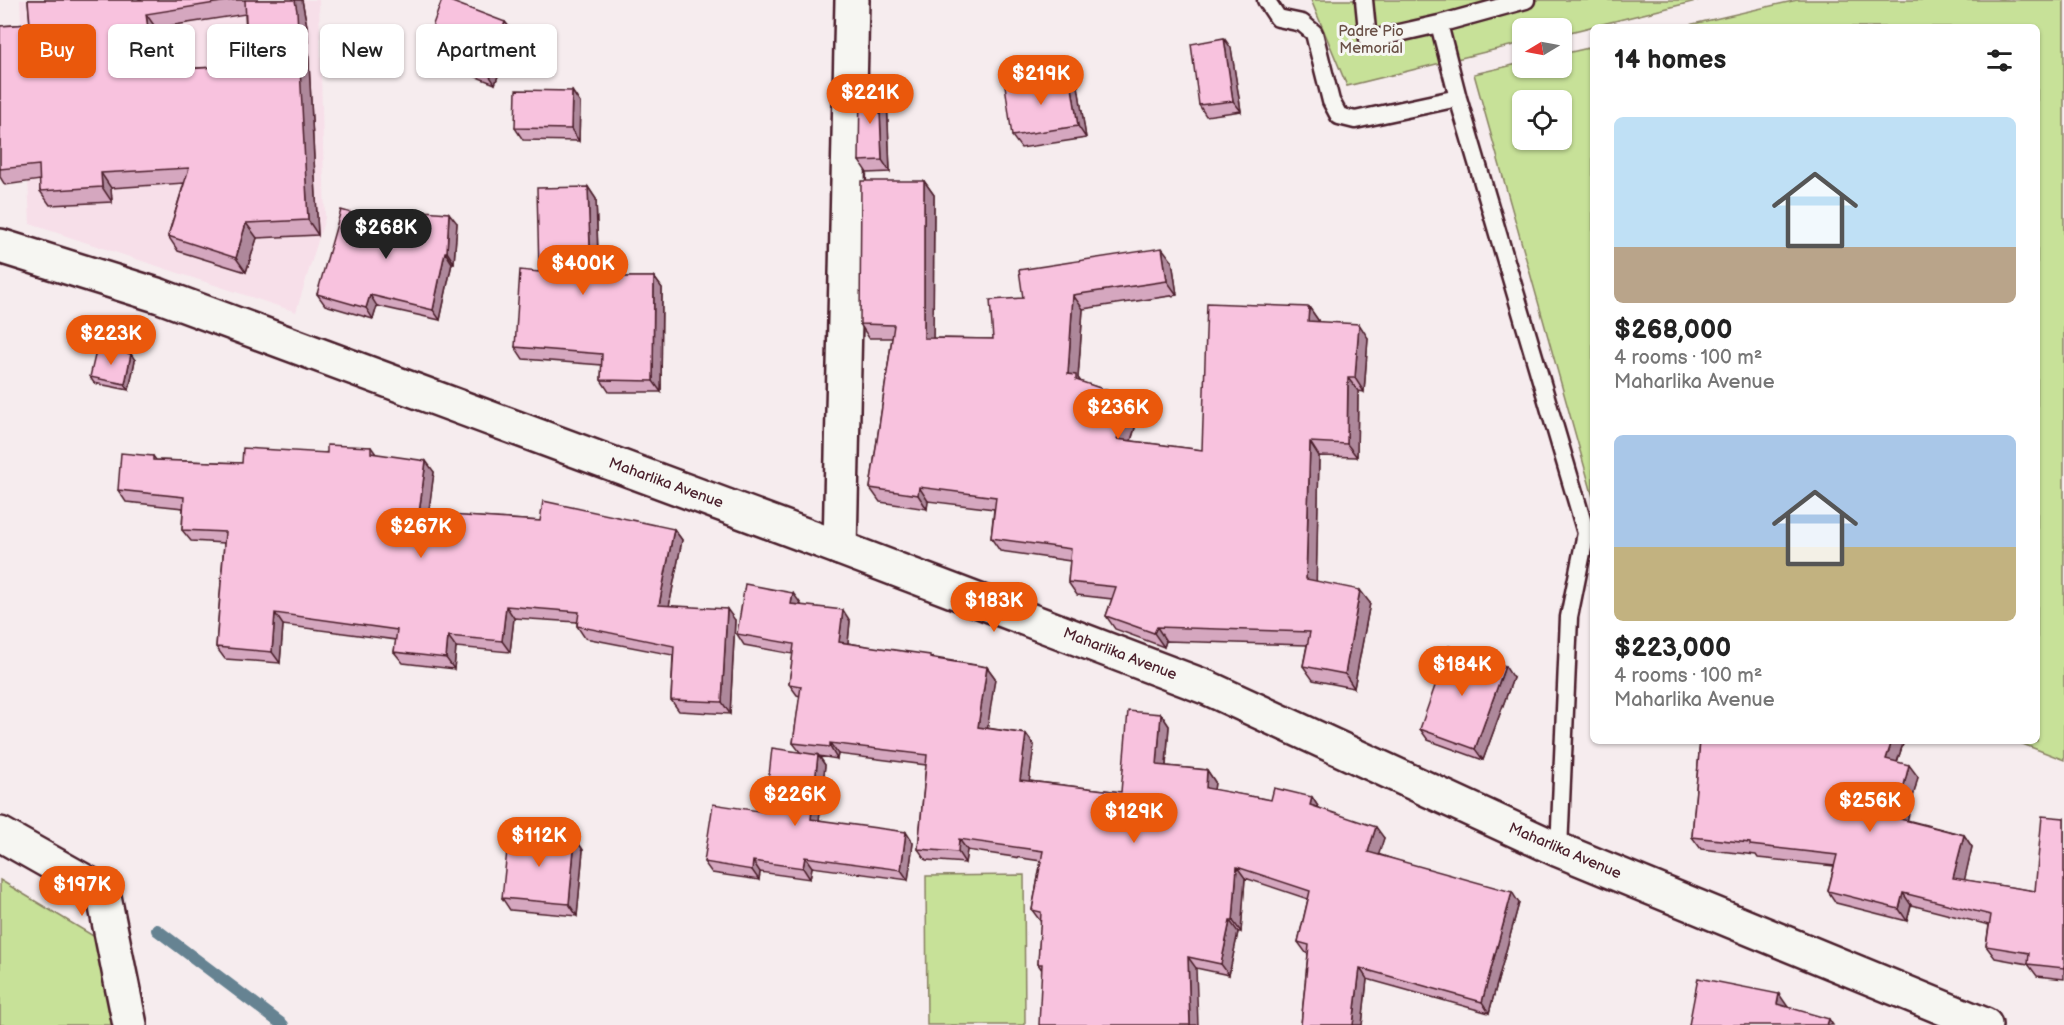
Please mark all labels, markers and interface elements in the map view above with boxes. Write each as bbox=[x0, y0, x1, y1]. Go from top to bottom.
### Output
north arrow bbox=[1512, 18, 1572, 78]
map controls bbox=[1512, 18, 1572, 150]
park label: Padre Pio Memorial bbox=[1338, 22, 1404, 58]
chip: Buy bbox=[18, 24, 96, 78]
chip: Rent bbox=[108, 24, 195, 78]
chip: Filters bbox=[207, 24, 308, 78]
chip: New bbox=[320, 24, 404, 78]
chip: Apartment bbox=[416, 24, 557, 78]
icon: filters bbox=[1983, 44, 2016, 77]
text: 14 homes bbox=[1614, 45, 1726, 76]
pin: $219K bbox=[999, 55, 1083, 106]
text: $219K bbox=[1012, 62, 1070, 86]
pin: $221K bbox=[828, 74, 912, 125]
text: $221K bbox=[841, 81, 899, 105]
button: locate bbox=[1512, 90, 1572, 150]
icon: home bbox=[1761, 156, 1869, 264]
pin: $268K bbox=[344, 209, 428, 260]
text: $268K bbox=[355, 216, 417, 240]
pin: $400K bbox=[541, 245, 625, 296]
text: $400K bbox=[551, 252, 615, 276]
pin: $223K bbox=[69, 315, 153, 366]
text: $268,000 bbox=[1614, 315, 1732, 346]
text: $223K bbox=[80, 322, 142, 346]
text: 4 rooms · 100 m² bbox=[1614, 346, 1762, 370]
text: Maharlika Avenue bbox=[1614, 370, 1775, 394]
pin: $236K bbox=[1076, 389, 1160, 440]
text: $236K bbox=[1087, 396, 1149, 420]
street label: Maharlika Avenue bbox=[606, 453, 726, 513]
icon: home bbox=[1761, 474, 1869, 582]
pin: $267K bbox=[379, 508, 463, 559]
text: $267K bbox=[390, 515, 452, 539]
pin: $183K bbox=[952, 582, 1036, 633]
text: $183K bbox=[965, 589, 1023, 613]
street label: Maharlika Avenue bbox=[1060, 624, 1180, 684]
text: $223,000 bbox=[1614, 633, 1731, 664]
pin: $184K bbox=[1420, 646, 1504, 697]
text: $184K bbox=[1433, 653, 1492, 677]
text: 4 rooms · 100 m² bbox=[1614, 664, 1762, 688]
text: Maharlika Avenue bbox=[1614, 688, 1775, 712]
pin: $226K bbox=[753, 776, 837, 827]
pin: $256K bbox=[1828, 782, 1912, 833]
text: $226K bbox=[764, 783, 826, 807]
text: $256K bbox=[1839, 789, 1901, 813]
pin: $129K bbox=[1092, 793, 1176, 844]
text: $129K bbox=[1105, 800, 1163, 824]
pin: $112K bbox=[497, 817, 581, 868]
street label: Maharlika Avenue bbox=[1506, 819, 1624, 883]
text: $112K bbox=[511, 824, 567, 848]
pin: $197K bbox=[40, 866, 124, 917]
text: $197K bbox=[53, 873, 111, 897]

